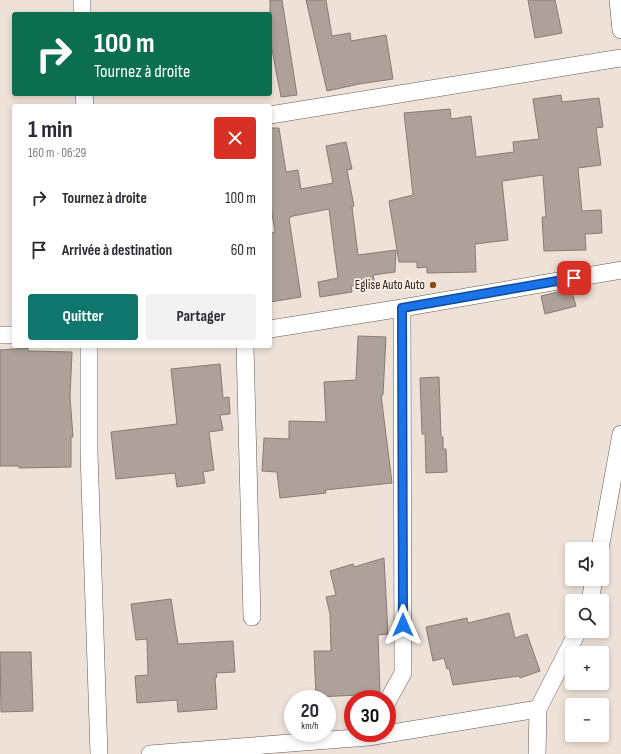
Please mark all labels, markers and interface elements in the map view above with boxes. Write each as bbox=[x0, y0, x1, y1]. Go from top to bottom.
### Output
text: 100 m bbox=[94, 27, 155, 60]
icon: right bbox=[28, 28, 80, 80]
text: Tournez à droite bbox=[94, 61, 190, 82]
text: 1 min bbox=[28, 115, 73, 144]
button: close bbox=[214, 117, 256, 159]
text: 160 m · 06:29 bbox=[28, 145, 86, 161]
icon: right bbox=[28, 187, 50, 209]
text: Tournez à droite bbox=[62, 189, 147, 208]
text: 100 m bbox=[225, 189, 256, 208]
icon: arrive bbox=[28, 239, 50, 261]
text: Arrivée à destination bbox=[62, 241, 172, 260]
text: 60 m bbox=[231, 241, 256, 260]
pin bbox=[557, 261, 591, 295]
icon: arrive bbox=[563, 267, 585, 289]
place label: Eglise Auto Auto bbox=[355, 277, 425, 293]
marker: Eglise Auto Auto bbox=[428, 280, 438, 290]
button: Quitter bbox=[28, 294, 138, 340]
button: Partager bbox=[146, 294, 256, 340]
map controls bbox=[565, 542, 609, 742]
button: sound bbox=[565, 542, 609, 586]
button: search bbox=[565, 594, 609, 638]
position arrow bbox=[382, 604, 424, 646]
button: + bbox=[565, 646, 609, 690]
speed limit sign: 30 bbox=[344, 690, 396, 742]
button: − bbox=[565, 698, 609, 742]
text: 20 bbox=[301, 699, 319, 723]
text: km/h bbox=[301, 720, 319, 732]

